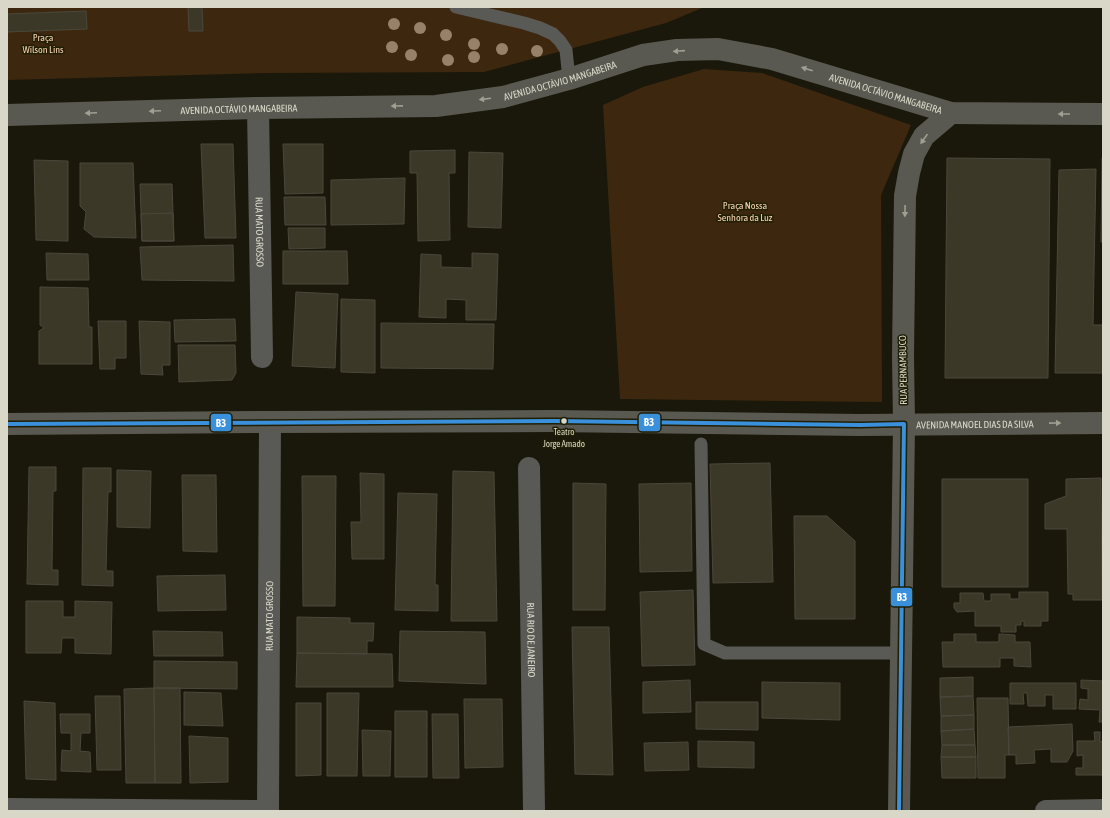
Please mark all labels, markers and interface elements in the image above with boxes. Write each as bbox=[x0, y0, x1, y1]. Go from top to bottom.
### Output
park label: Praça Wilson Lins bbox=[22, 32, 64, 55]
one-way arrow bbox=[673, 47, 685, 54]
street label: AVENIDA OCTÁVIO MANGABEIRA bbox=[502, 58, 618, 102]
one-way arrow bbox=[801, 66, 813, 72]
street label: AVENIDA OCTÁVIO MANGABEIRA bbox=[828, 71, 944, 116]
one-way arrow bbox=[479, 96, 491, 103]
street label: AVENIDA OCTÁVIO MANGABEIRA bbox=[180, 102, 298, 116]
one-way arrow bbox=[390, 103, 403, 109]
one-way arrow bbox=[148, 108, 161, 114]
one-way arrow bbox=[84, 110, 97, 116]
one-way arrow bbox=[1057, 111, 1070, 117]
one-way arrow bbox=[920, 133, 928, 144]
street label: RUA MATO GROSSO bbox=[254, 197, 266, 267]
park label: Praça Nossa Senhora da Luz bbox=[718, 200, 773, 223]
one-way arrow bbox=[902, 205, 908, 218]
street label: RUA PERNAMBUCO bbox=[897, 335, 909, 405]
line badge: B3 bbox=[210, 413, 232, 432]
line badge: B3 bbox=[638, 413, 661, 432]
marker: Teatro Jorge Amado bbox=[559, 416, 569, 426]
text: B3 bbox=[644, 416, 654, 428]
text: B3 bbox=[216, 417, 226, 429]
street label: AVENIDA MANOEL DIAS DA SILVA bbox=[916, 418, 1034, 430]
one-way arrow bbox=[1049, 420, 1062, 426]
place label: Teatro Jorge Amado bbox=[543, 427, 585, 449]
street label: RUA MATO GROSSO bbox=[263, 581, 275, 651]
line badge: B3 bbox=[890, 587, 913, 607]
text: B3 bbox=[897, 591, 907, 603]
street label: RUA RIO DE JANEIRO bbox=[525, 602, 538, 678]

